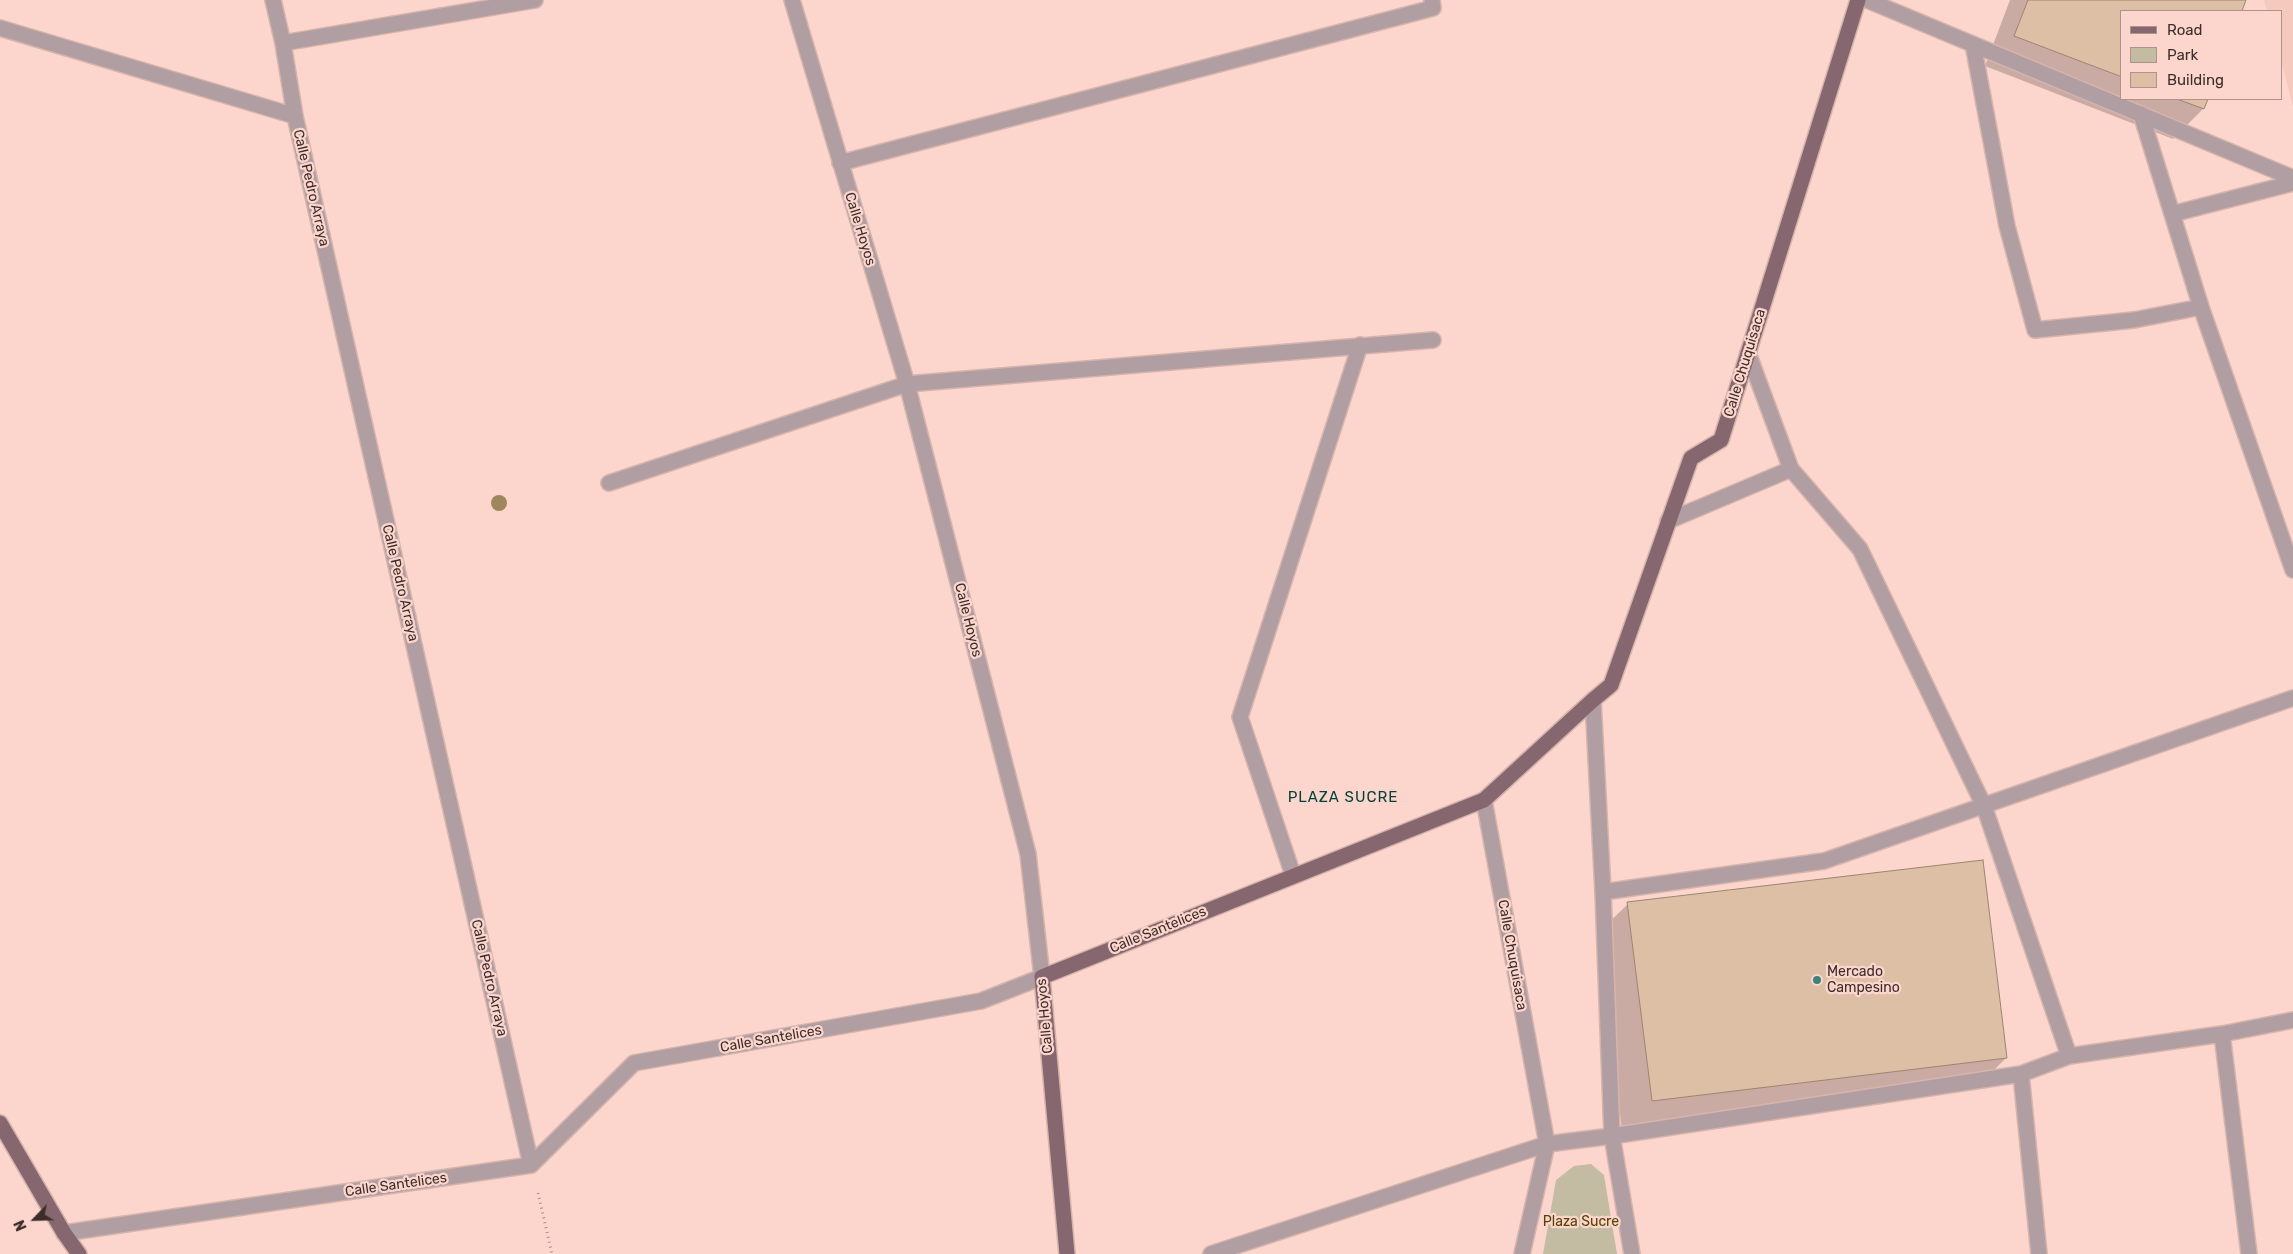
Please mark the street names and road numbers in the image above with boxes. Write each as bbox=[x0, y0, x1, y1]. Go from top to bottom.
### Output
street label: Calle Pedro Arraya bbox=[289, 128, 333, 248]
street label: Calle Hoyos bbox=[841, 190, 879, 268]
street label: Calle Chuquisaca bbox=[1721, 307, 1769, 419]
street label: Calle Pedro Arraya bbox=[378, 523, 422, 643]
street label: Calle Hoyos bbox=[951, 581, 985, 659]
street label: Calle Chuquisaca bbox=[1494, 898, 1530, 1012]
street label: Calle Santelices bbox=[1107, 903, 1209, 957]
street label: Calle Pedro Arraya bbox=[467, 918, 511, 1038]
street label: Calle Hoyos bbox=[1033, 978, 1057, 1054]
street label: Calle Santelices bbox=[719, 1022, 823, 1056]
street label: Calle Santelices bbox=[344, 1170, 448, 1200]

